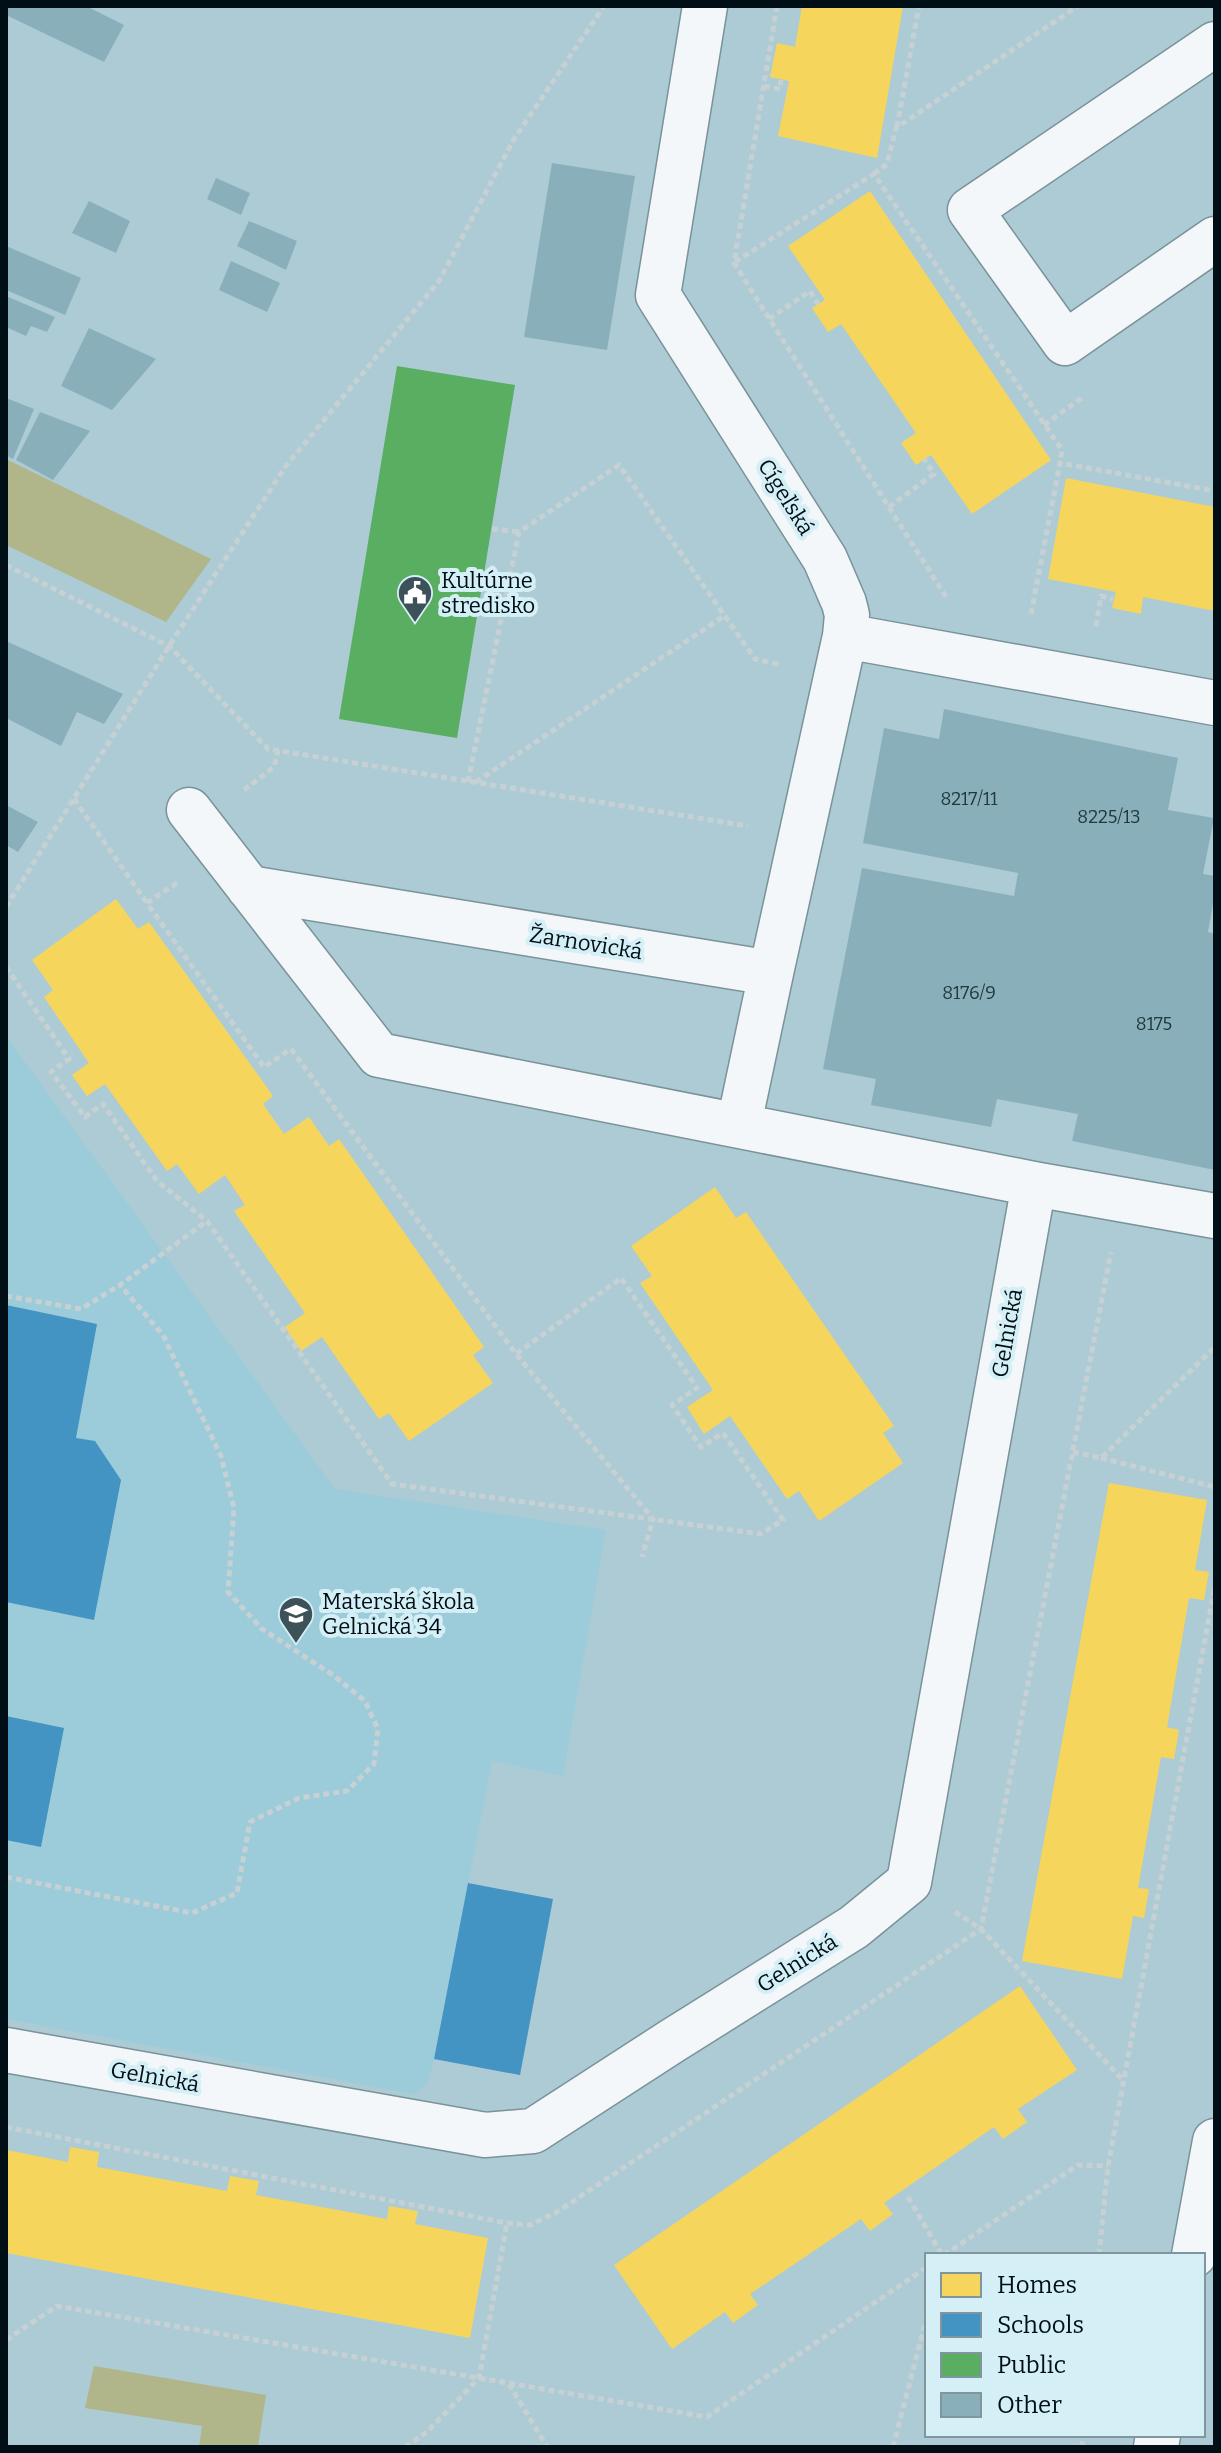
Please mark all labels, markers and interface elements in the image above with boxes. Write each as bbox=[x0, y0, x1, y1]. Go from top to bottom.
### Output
street label: Cígeľská bbox=[752, 454, 820, 540]
place label: Kultúrne stredisko bbox=[441, 567, 535, 619]
public building icon: Kultúrne stredisko bbox=[396, 574, 434, 624]
house number: 8217/11 bbox=[940, 788, 998, 810]
house number: 8225/13 bbox=[1077, 806, 1141, 828]
street label: Žarnovická bbox=[528, 921, 644, 965]
house number: 8176/9 bbox=[942, 982, 996, 1004]
house number: 8175 bbox=[1136, 1013, 1172, 1035]
street label: Gelnická bbox=[986, 1286, 1028, 1380]
place label: Materská škola Gelnická 34 bbox=[322, 1588, 474, 1640]
school or university icon: Materská škola Gelnická 34 bbox=[277, 1595, 315, 1645]
street label: Gelnická bbox=[752, 1928, 842, 1998]
street label: Gelnická bbox=[108, 2056, 202, 2098]
legend bbox=[925, 2253, 1205, 2437]
text: Homes bbox=[997, 2271, 1077, 2299]
text: Schools bbox=[997, 2311, 1084, 2339]
text: Public bbox=[997, 2351, 1066, 2379]
text: Other bbox=[997, 2391, 1062, 2419]

